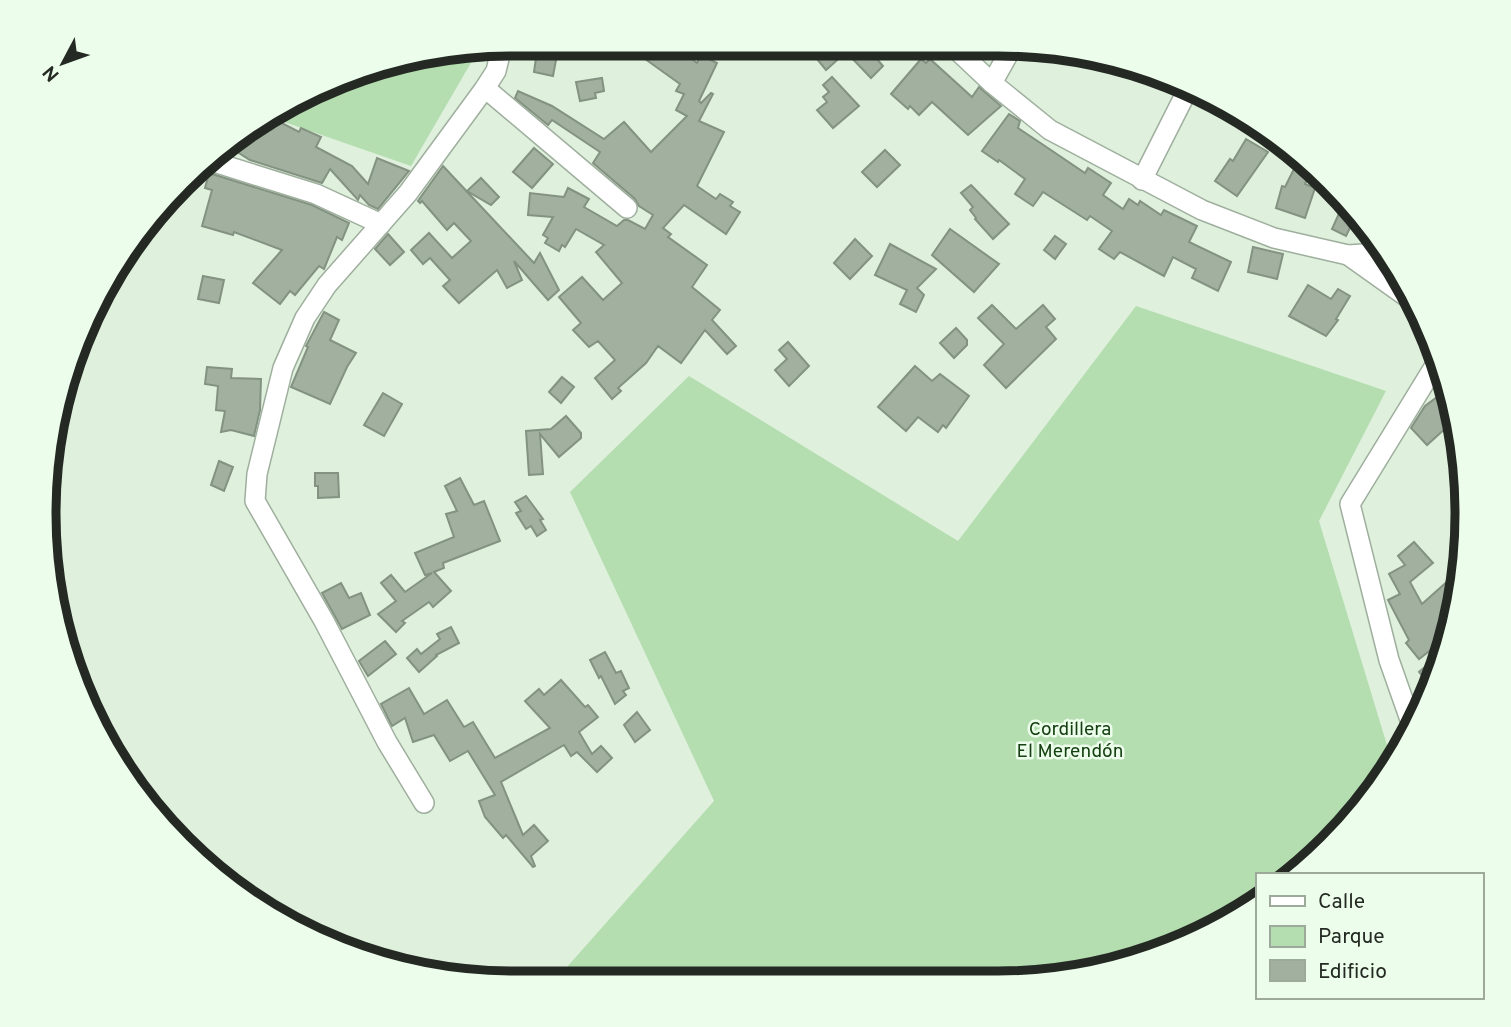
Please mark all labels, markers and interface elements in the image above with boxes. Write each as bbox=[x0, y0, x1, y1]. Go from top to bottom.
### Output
north arrow bbox=[28, 28, 98, 98]
text: N bbox=[38, 60, 65, 86]
park label: Cordillera El Merendón bbox=[1017, 718, 1123, 764]
legend bbox=[1256, 873, 1483, 999]
text: Calle bbox=[1318, 889, 1365, 916]
text: Parque bbox=[1318, 924, 1385, 951]
text: Edificio bbox=[1318, 959, 1387, 986]

